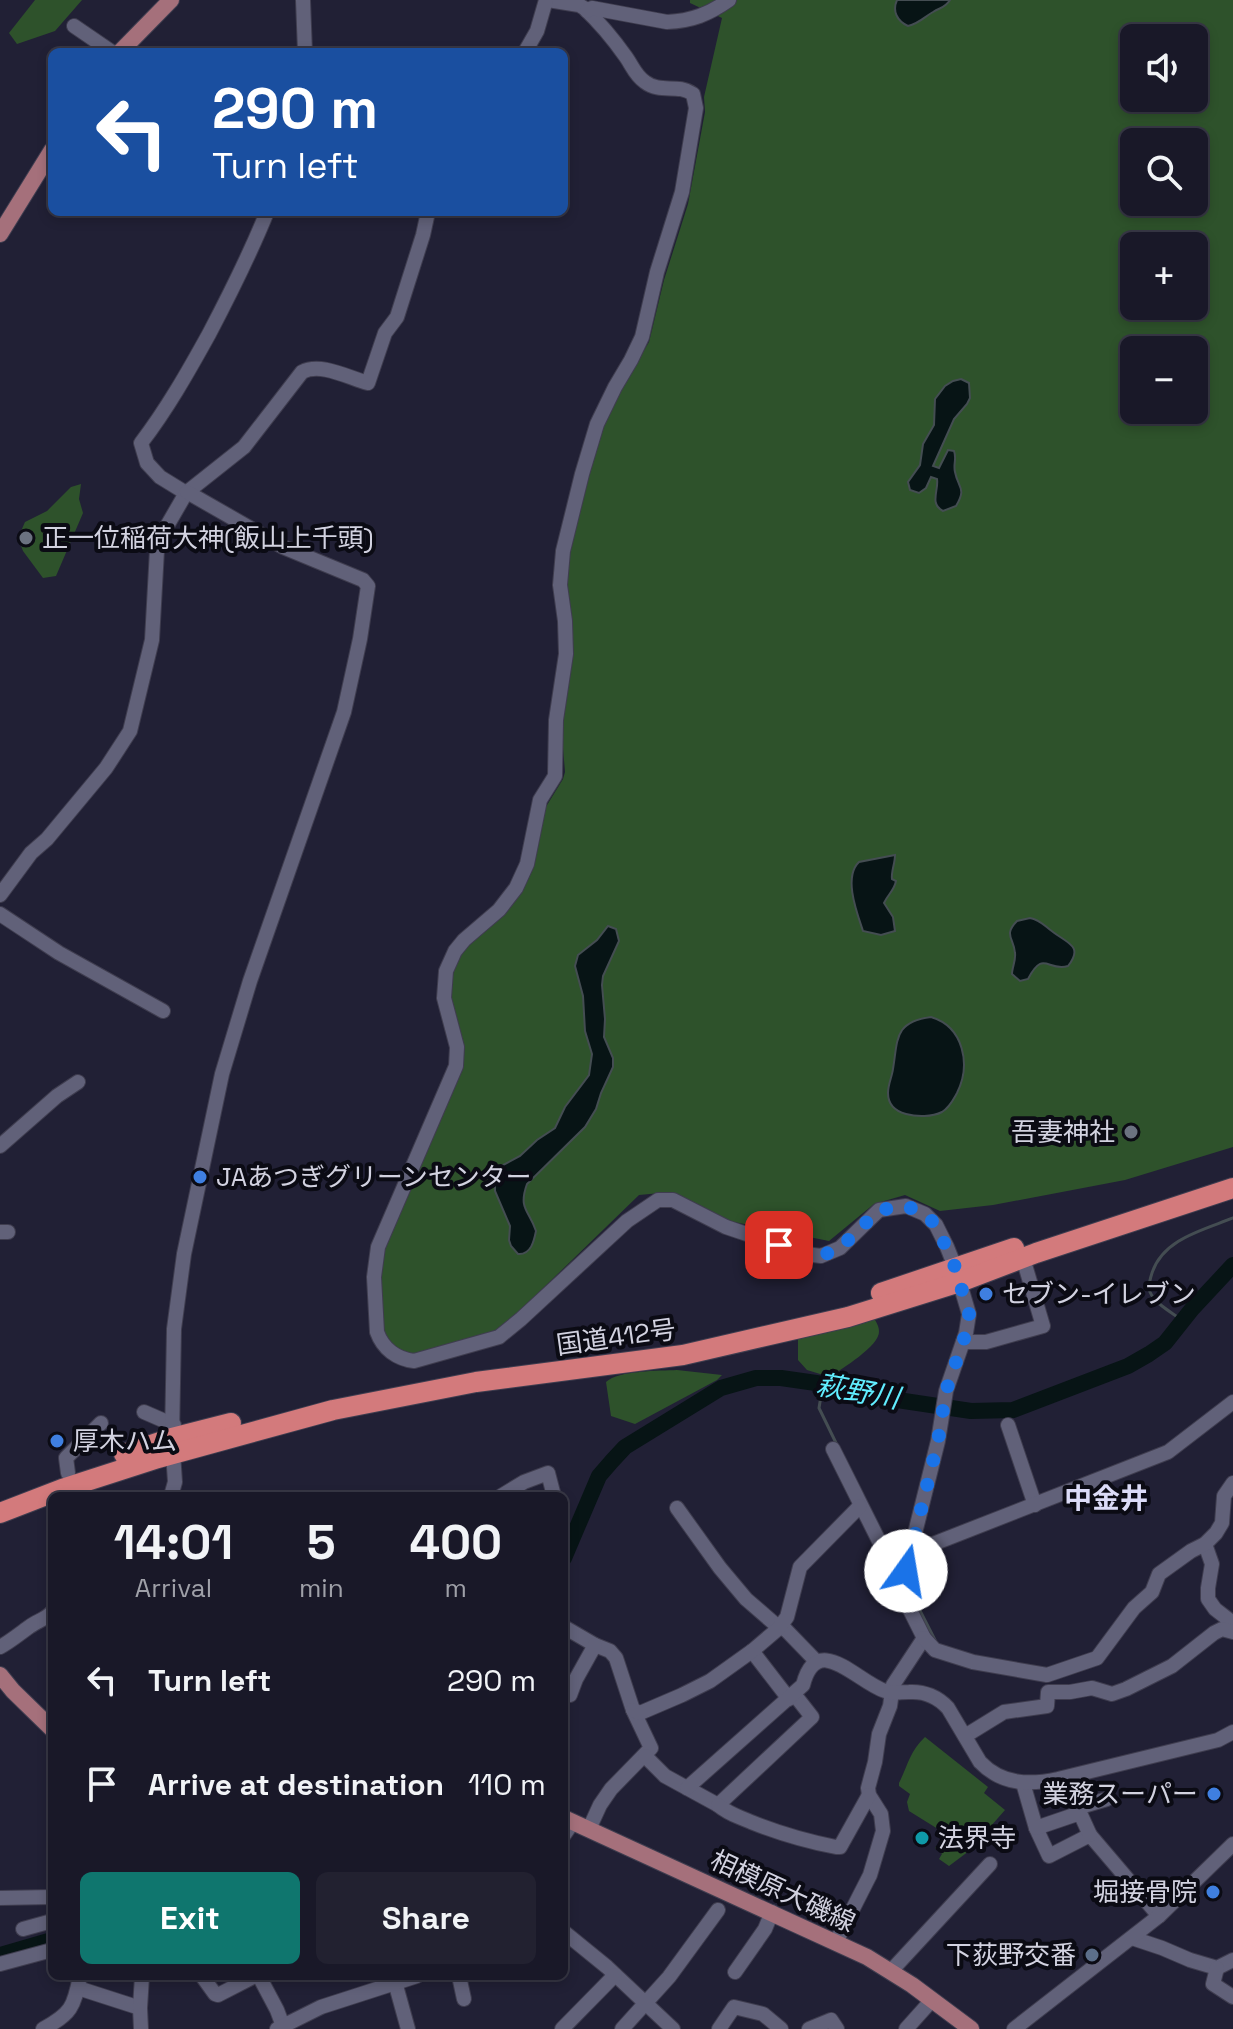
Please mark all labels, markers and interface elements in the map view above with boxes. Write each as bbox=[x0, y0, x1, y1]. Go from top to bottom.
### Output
map controls bbox=[1120, 24, 1208, 424]
button: sound bbox=[1120, 24, 1208, 112]
text: 290 m bbox=[212, 73, 378, 144]
icon: left bbox=[80, 80, 184, 184]
button: search bbox=[1120, 128, 1208, 216]
text: Turn left bbox=[212, 143, 359, 189]
button: + bbox=[1120, 232, 1208, 320]
button: − bbox=[1120, 336, 1208, 424]
place label: 正一位稲荷大神(飯山上千頭) bbox=[42, 521, 374, 555]
marker: 正一位稲荷大神(飯山上千頭) bbox=[17, 529, 35, 547]
place label: 吾妻神社 bbox=[1011, 1115, 1115, 1149]
marker: 吾妻神社 bbox=[1122, 1123, 1140, 1141]
place label: JAあつぎグリーンセンター bbox=[216, 1160, 532, 1194]
marker: JAあつぎグリーンセンター bbox=[191, 1168, 209, 1186]
pin bbox=[745, 1211, 813, 1279]
icon: arrive bbox=[757, 1223, 801, 1267]
place label: セブン-イレブン bbox=[1002, 1277, 1196, 1311]
marker: セブン-イレブン bbox=[977, 1285, 995, 1303]
street label: 国道412号 bbox=[554, 1312, 678, 1362]
water label: 萩野川 bbox=[814, 1366, 905, 1417]
place label: 厚木ハム bbox=[73, 1424, 177, 1458]
marker: 厚木ハム bbox=[48, 1432, 66, 1450]
district label: 中金井 bbox=[1064, 1480, 1148, 1516]
text: 14:01 bbox=[114, 1512, 233, 1573]
text: 5 bbox=[307, 1512, 336, 1573]
text: 400 bbox=[409, 1512, 502, 1573]
position arrow bbox=[864, 1529, 948, 1613]
text: Arrival bbox=[135, 1571, 212, 1605]
text: min bbox=[299, 1571, 344, 1605]
text: m bbox=[445, 1571, 467, 1605]
icon: left bbox=[80, 1658, 124, 1702]
text: Turn left bbox=[148, 1661, 271, 1700]
text: 290 m bbox=[447, 1661, 536, 1700]
icon: arrive bbox=[80, 1762, 124, 1806]
text: Arrive at destination bbox=[148, 1765, 444, 1804]
text: 110 m bbox=[468, 1765, 546, 1804]
place label: 業務スーパー bbox=[1042, 1777, 1198, 1811]
marker: 業務スーパー bbox=[1205, 1785, 1223, 1803]
place label: 法界寺 bbox=[938, 1821, 1016, 1855]
marker: 法界寺 bbox=[913, 1829, 931, 1847]
street label: 相模原大磯線 bbox=[705, 1843, 861, 1939]
button: Exit bbox=[80, 1872, 300, 1964]
button: Share bbox=[316, 1872, 536, 1964]
place label: 堀接骨院 bbox=[1093, 1875, 1197, 1909]
marker: 堀接骨院 bbox=[1204, 1883, 1222, 1901]
place label: 下荻野交番 bbox=[946, 1938, 1076, 1972]
marker: 下荻野交番 bbox=[1083, 1946, 1101, 1964]

